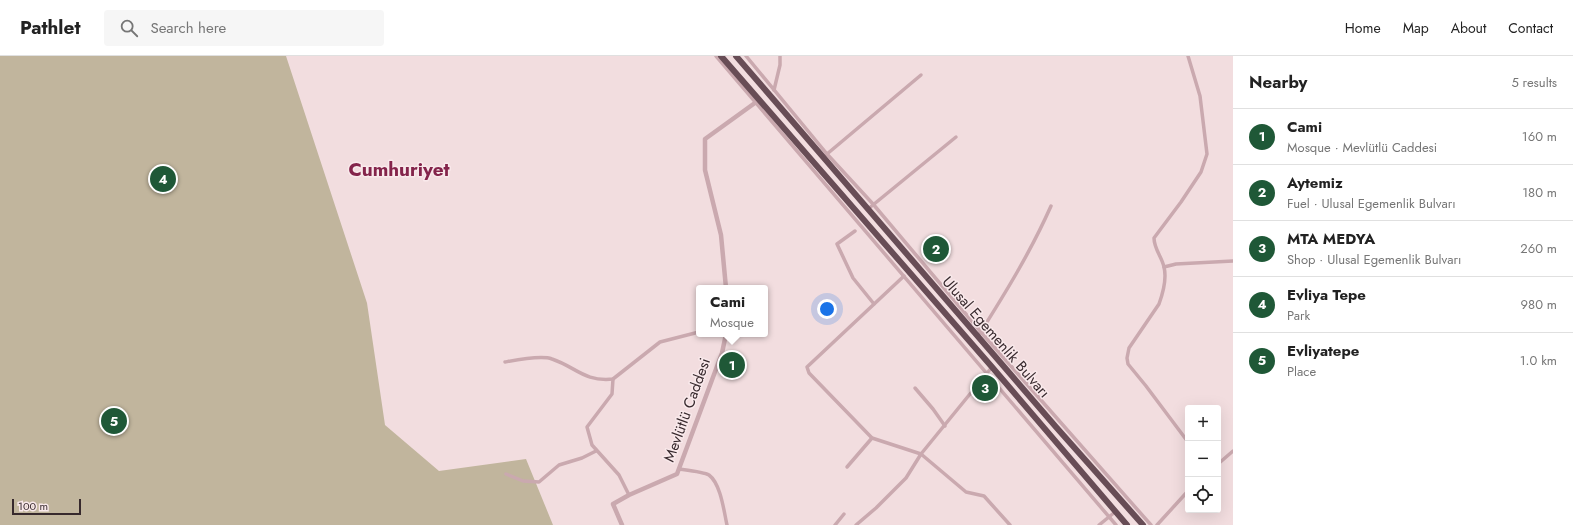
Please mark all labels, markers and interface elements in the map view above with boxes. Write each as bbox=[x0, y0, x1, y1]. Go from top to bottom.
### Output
search box bbox=[104, 10, 384, 46]
text: Pathlet bbox=[20, 14, 80, 41]
icon: search bbox=[118, 17, 140, 39]
text: Search here bbox=[150, 17, 226, 39]
text: Home bbox=[1345, 18, 1381, 38]
text: Map bbox=[1403, 18, 1429, 38]
text: About bbox=[1451, 18, 1486, 38]
text: Contact bbox=[1508, 18, 1553, 38]
text: Nearby bbox=[1249, 70, 1307, 94]
text: 5 results bbox=[1511, 73, 1557, 92]
text: Cami bbox=[1287, 116, 1322, 138]
text: 1 bbox=[1259, 127, 1265, 146]
text: 160 m bbox=[1522, 127, 1557, 146]
text: Mosque · Mevlütlü Caddesi bbox=[1287, 138, 1437, 157]
district label: Cumhuriyet bbox=[348, 156, 450, 183]
pin: 4 bbox=[150, 164, 176, 194]
text: Aytemiz bbox=[1287, 172, 1343, 194]
text: 2 bbox=[1258, 183, 1266, 202]
text: 180 m bbox=[1522, 183, 1557, 202]
text: Fuel · Ulusal Egemenlik Bulvarı bbox=[1287, 194, 1456, 213]
text: MTA MEDYA bbox=[1287, 228, 1375, 250]
pin: 2 bbox=[923, 234, 949, 264]
text: 3 bbox=[1258, 239, 1266, 258]
text: 260 m bbox=[1520, 239, 1557, 258]
text: Shop · Ulusal Egemenlik Bulvarı bbox=[1287, 250, 1461, 269]
street label: Ulusal Egemenlik Bulvarı bbox=[937, 271, 1055, 403]
text: Evliya Tepe bbox=[1287, 284, 1366, 306]
popup bbox=[696, 285, 768, 337]
text: Cami bbox=[710, 291, 745, 313]
text: 4 bbox=[1257, 295, 1267, 314]
text: 980 m bbox=[1521, 295, 1557, 314]
your location bbox=[817, 299, 837, 319]
text: Park bbox=[1287, 306, 1310, 325]
text: Mosque bbox=[710, 313, 754, 332]
text: Evliyatepe bbox=[1287, 340, 1359, 362]
pin: 1 bbox=[719, 350, 745, 380]
text: 5 bbox=[1258, 351, 1266, 370]
text: 1.0 km bbox=[1520, 351, 1557, 370]
street label: Mevlütlü Caddesi bbox=[658, 355, 716, 465]
text: Place bbox=[1287, 362, 1316, 381]
pin: 3 bbox=[972, 373, 998, 403]
map controls bbox=[1185, 405, 1221, 513]
button: + bbox=[1185, 405, 1221, 441]
pin: 5 bbox=[101, 406, 127, 436]
button: − bbox=[1185, 441, 1221, 477]
button: locate bbox=[1185, 477, 1221, 513]
scale bar bbox=[12, 497, 81, 516]
text: 100 m bbox=[18, 498, 48, 514]

